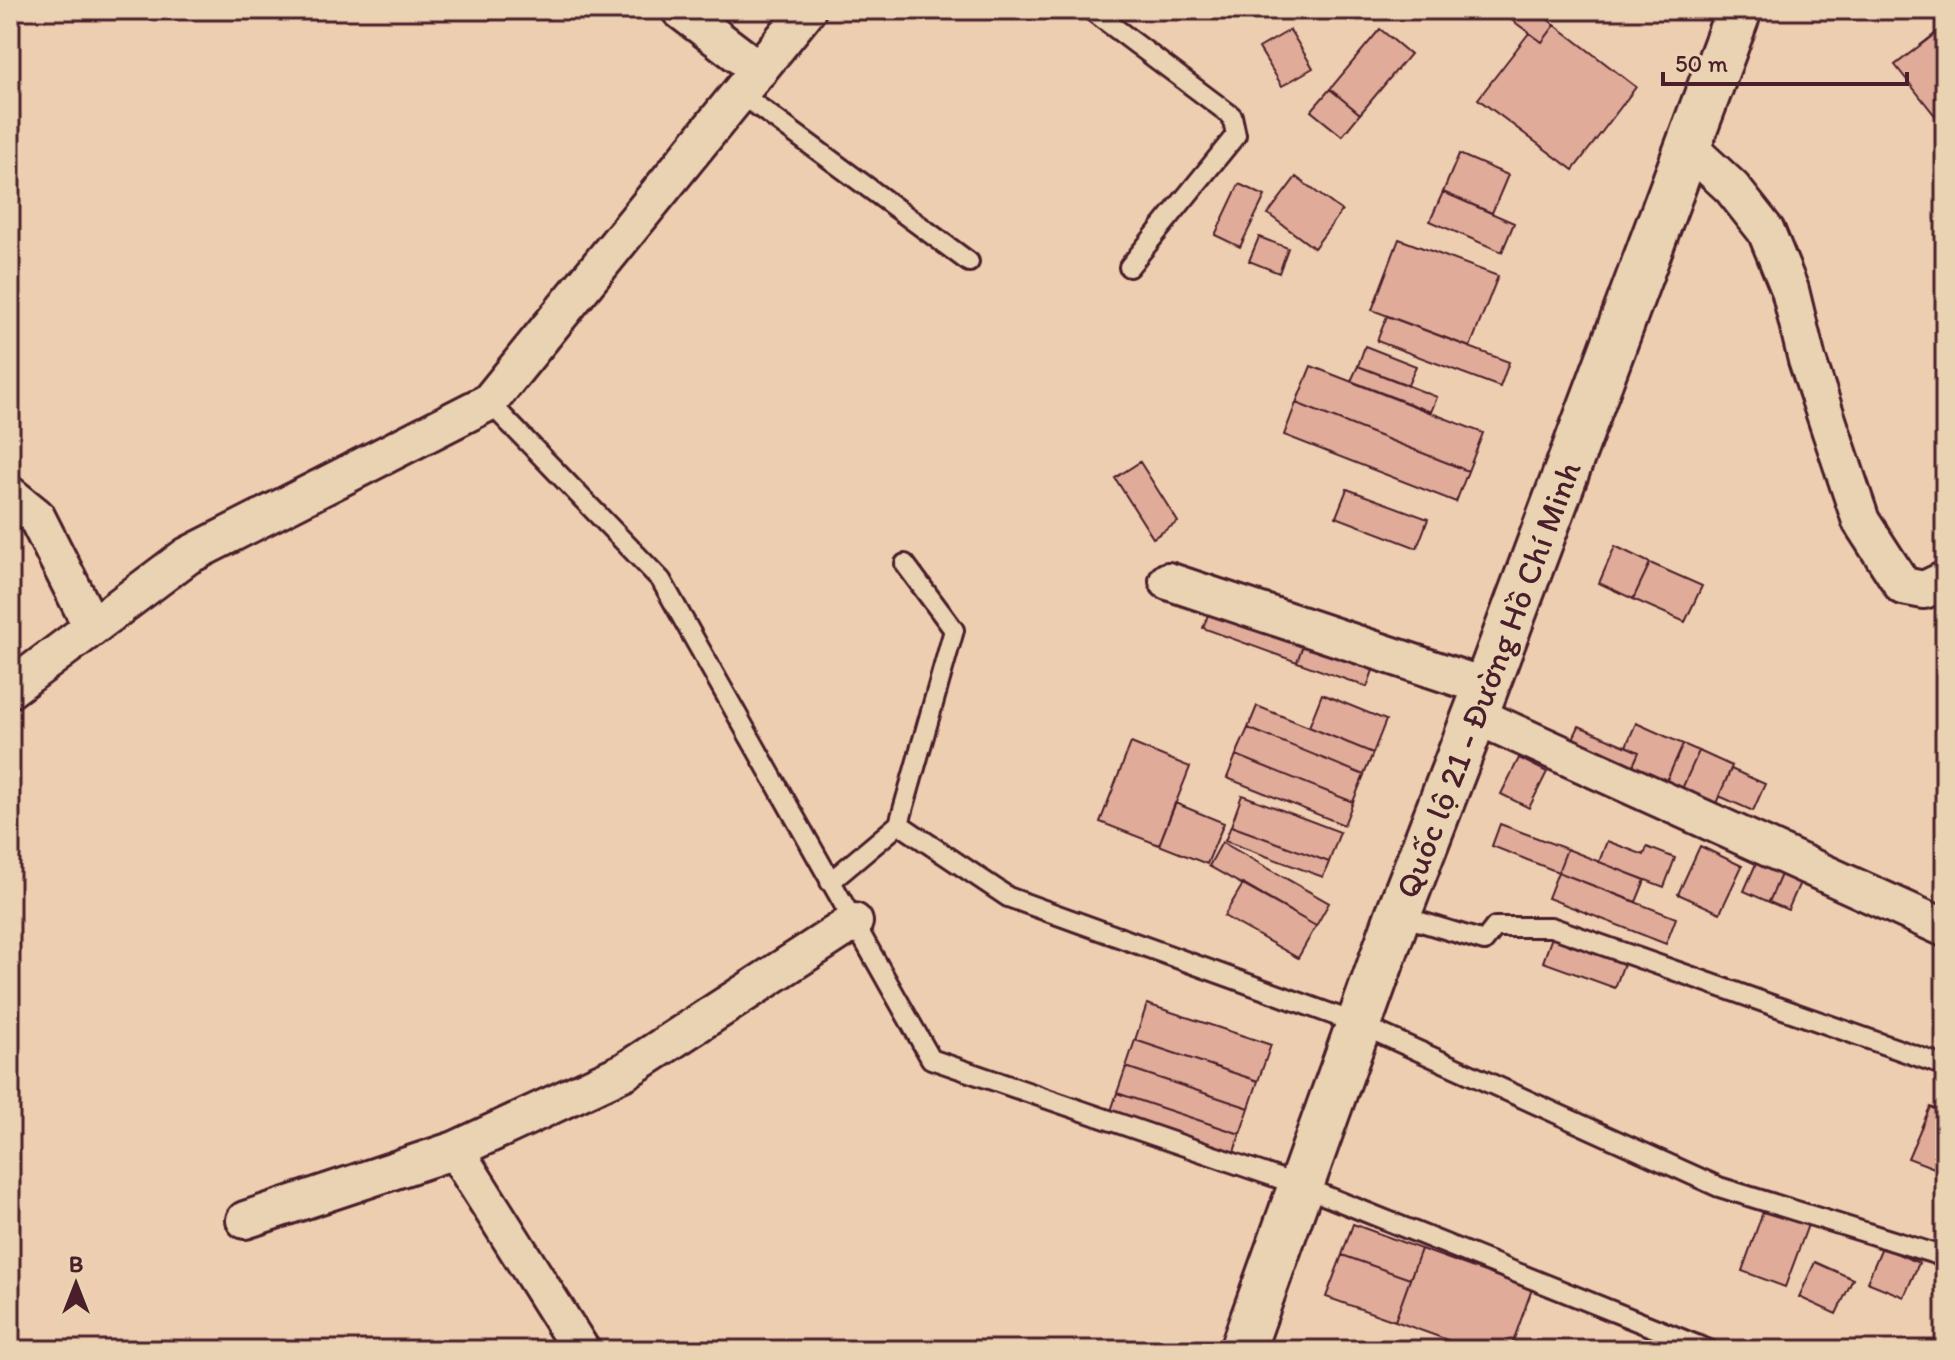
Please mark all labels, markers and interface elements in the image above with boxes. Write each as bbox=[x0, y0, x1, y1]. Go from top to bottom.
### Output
scale bar bbox=[1663, 36, 1907, 86]
text: 50 m bbox=[1675, 49, 1728, 78]
street label: Quốc lộ 21 - Đường Hồ Chí Minh bbox=[1386, 455, 1589, 904]
north arrow bbox=[36, 1244, 116, 1324]
text: B bbox=[69, 1251, 83, 1278]

